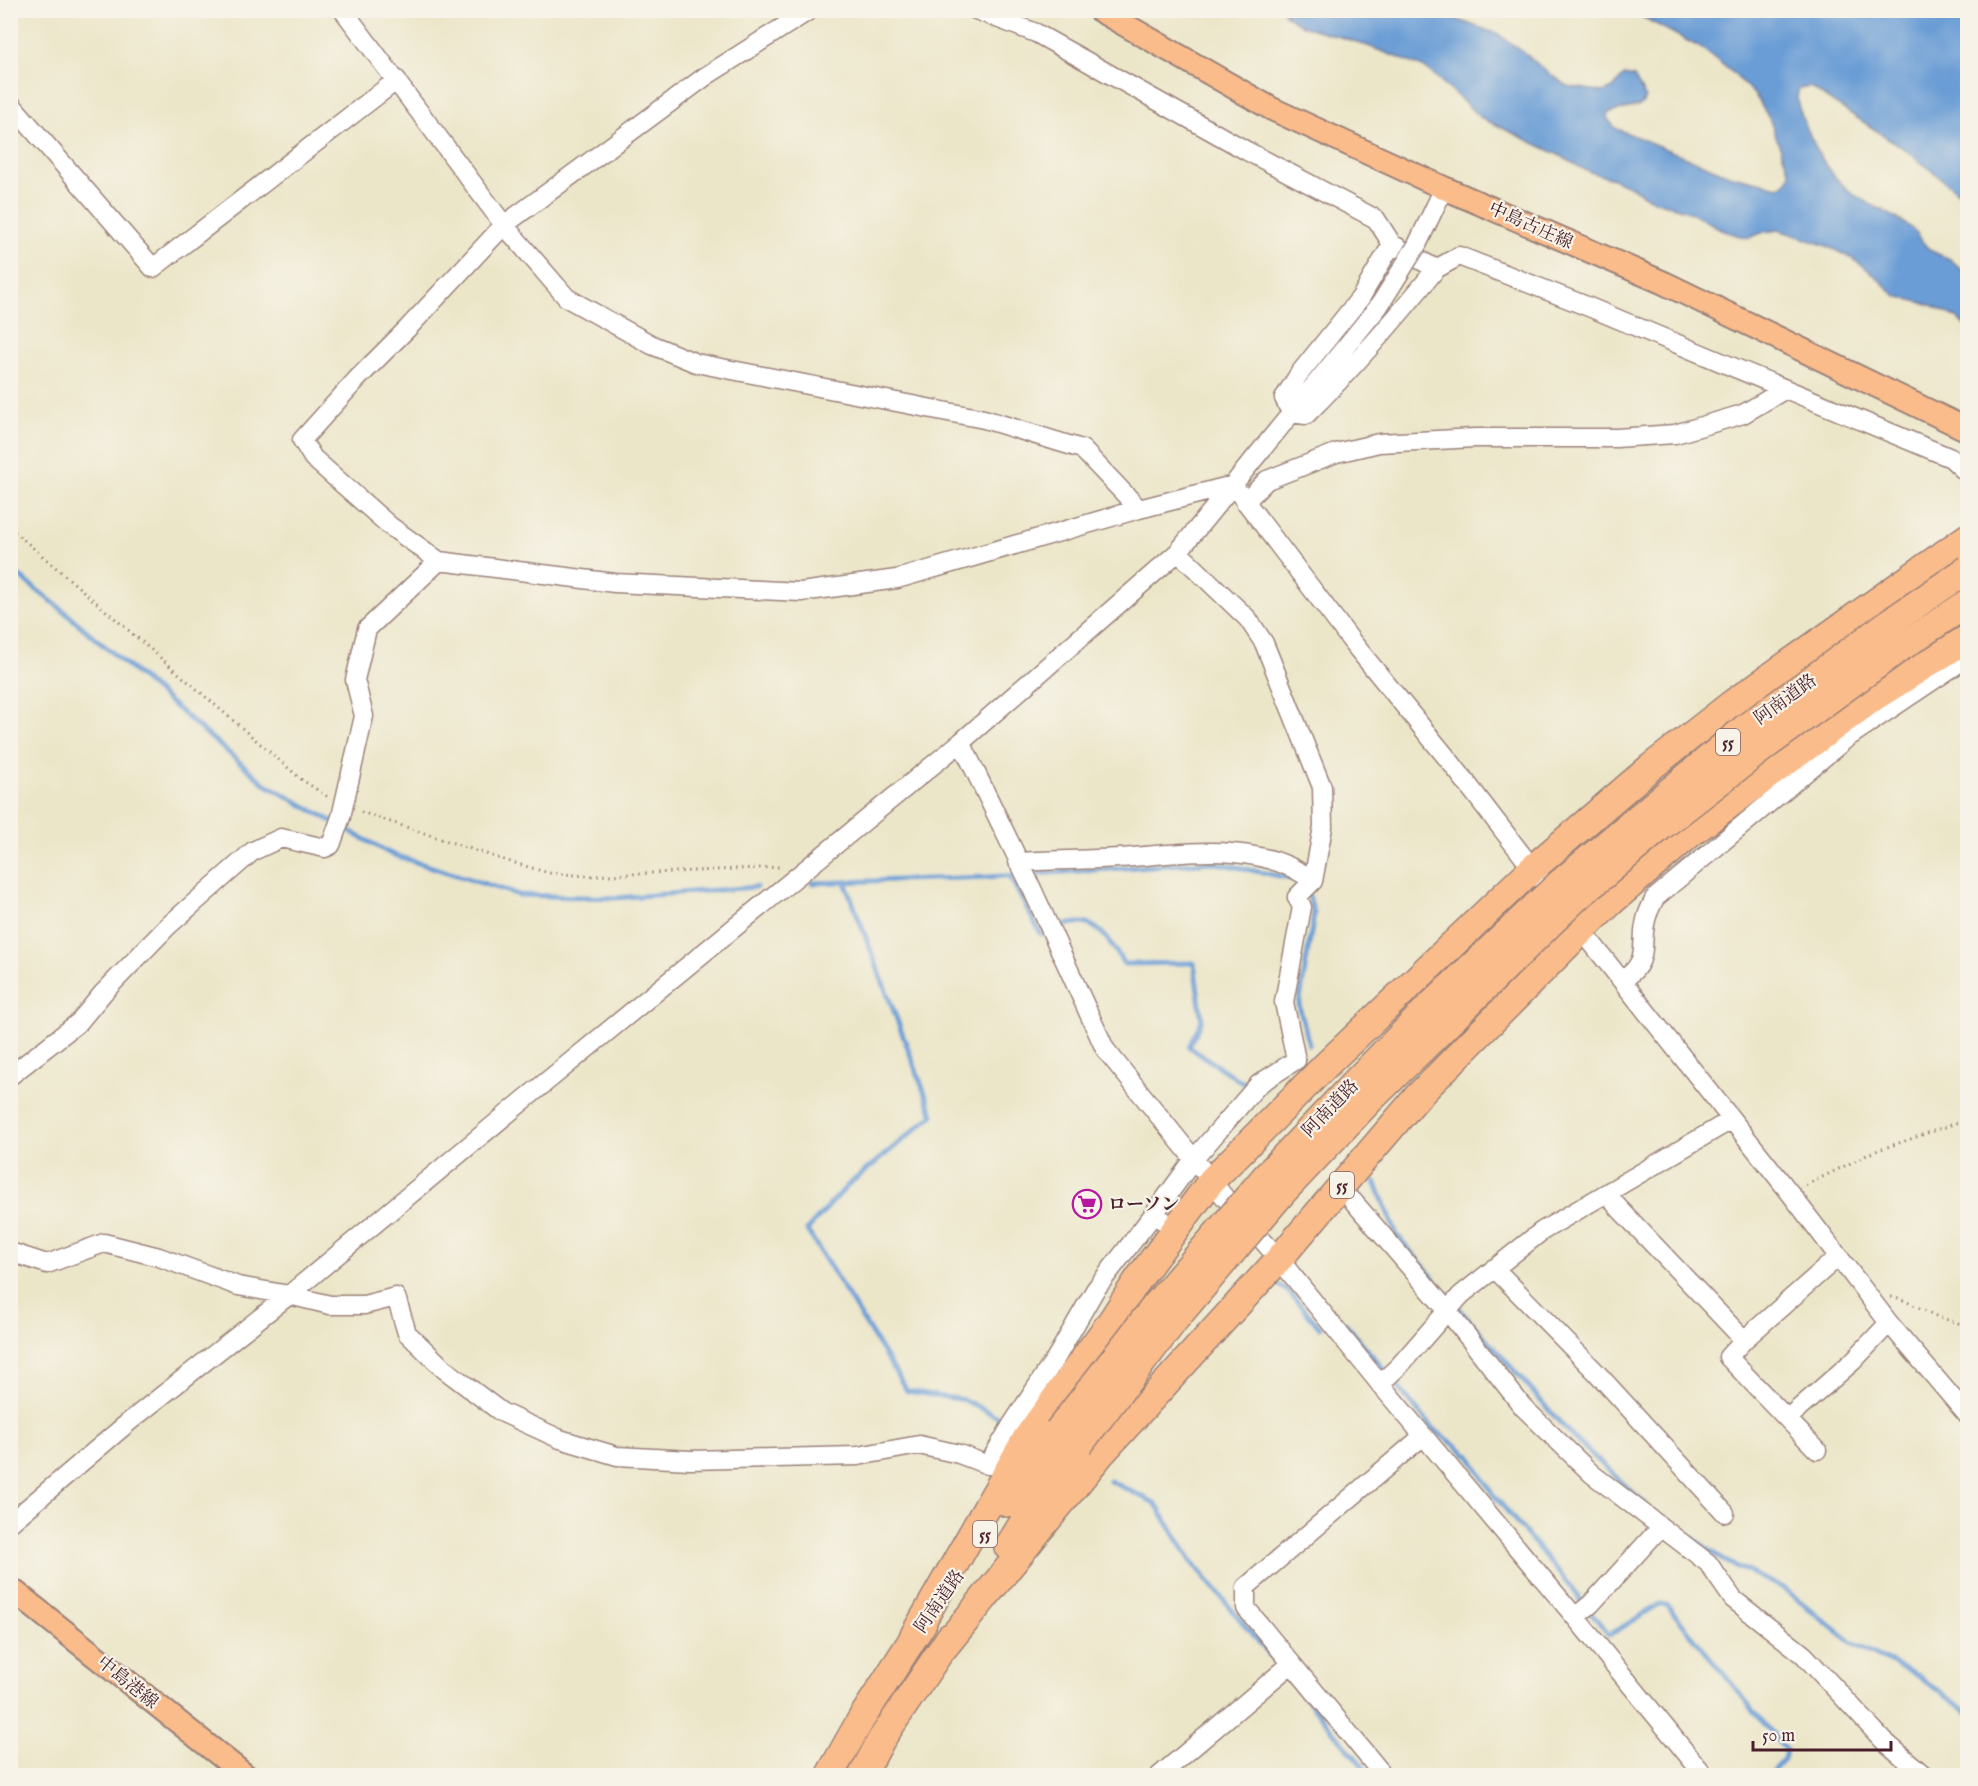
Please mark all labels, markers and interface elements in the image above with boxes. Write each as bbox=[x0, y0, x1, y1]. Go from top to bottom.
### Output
street label: 中島古庄線 bbox=[1485, 198, 1576, 255]
street label: 阿南道路 bbox=[1750, 670, 1822, 731]
road number: 55 bbox=[1716, 729, 1740, 755]
street label: 阿南道路 bbox=[1298, 1075, 1364, 1143]
road number: 55 bbox=[1330, 1172, 1354, 1198]
supermarket icon: ローソン bbox=[1071, 1188, 1103, 1220]
place label: ローソン bbox=[1108, 1194, 1179, 1217]
road number: 55 bbox=[973, 1521, 997, 1547]
street label: 阿南道路 bbox=[910, 1566, 970, 1638]
street label: 中島港線 bbox=[92, 1652, 162, 1715]
scale bar bbox=[1753, 1714, 1891, 1752]
text: 50 m bbox=[1762, 1725, 1795, 1748]

